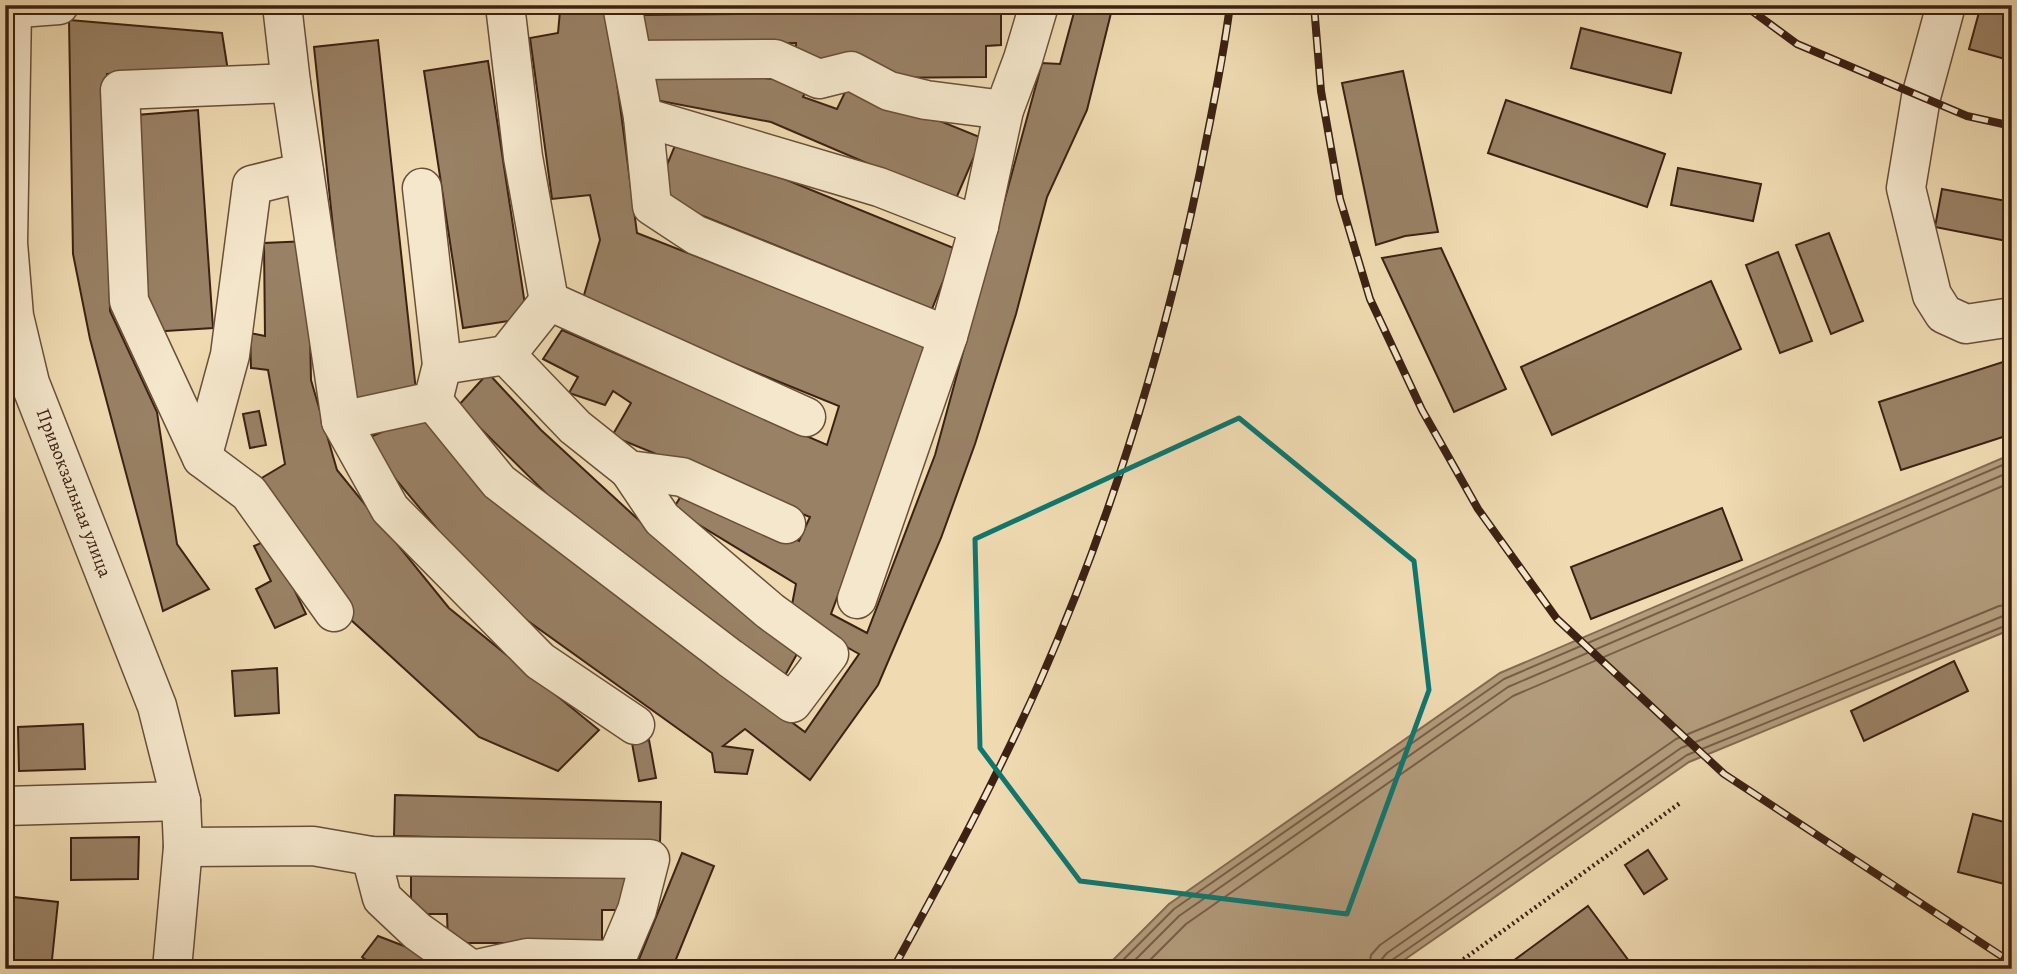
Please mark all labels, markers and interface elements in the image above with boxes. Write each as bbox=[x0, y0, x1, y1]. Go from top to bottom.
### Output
street label: Привокзальная улица bbox=[30, 405, 118, 581]

